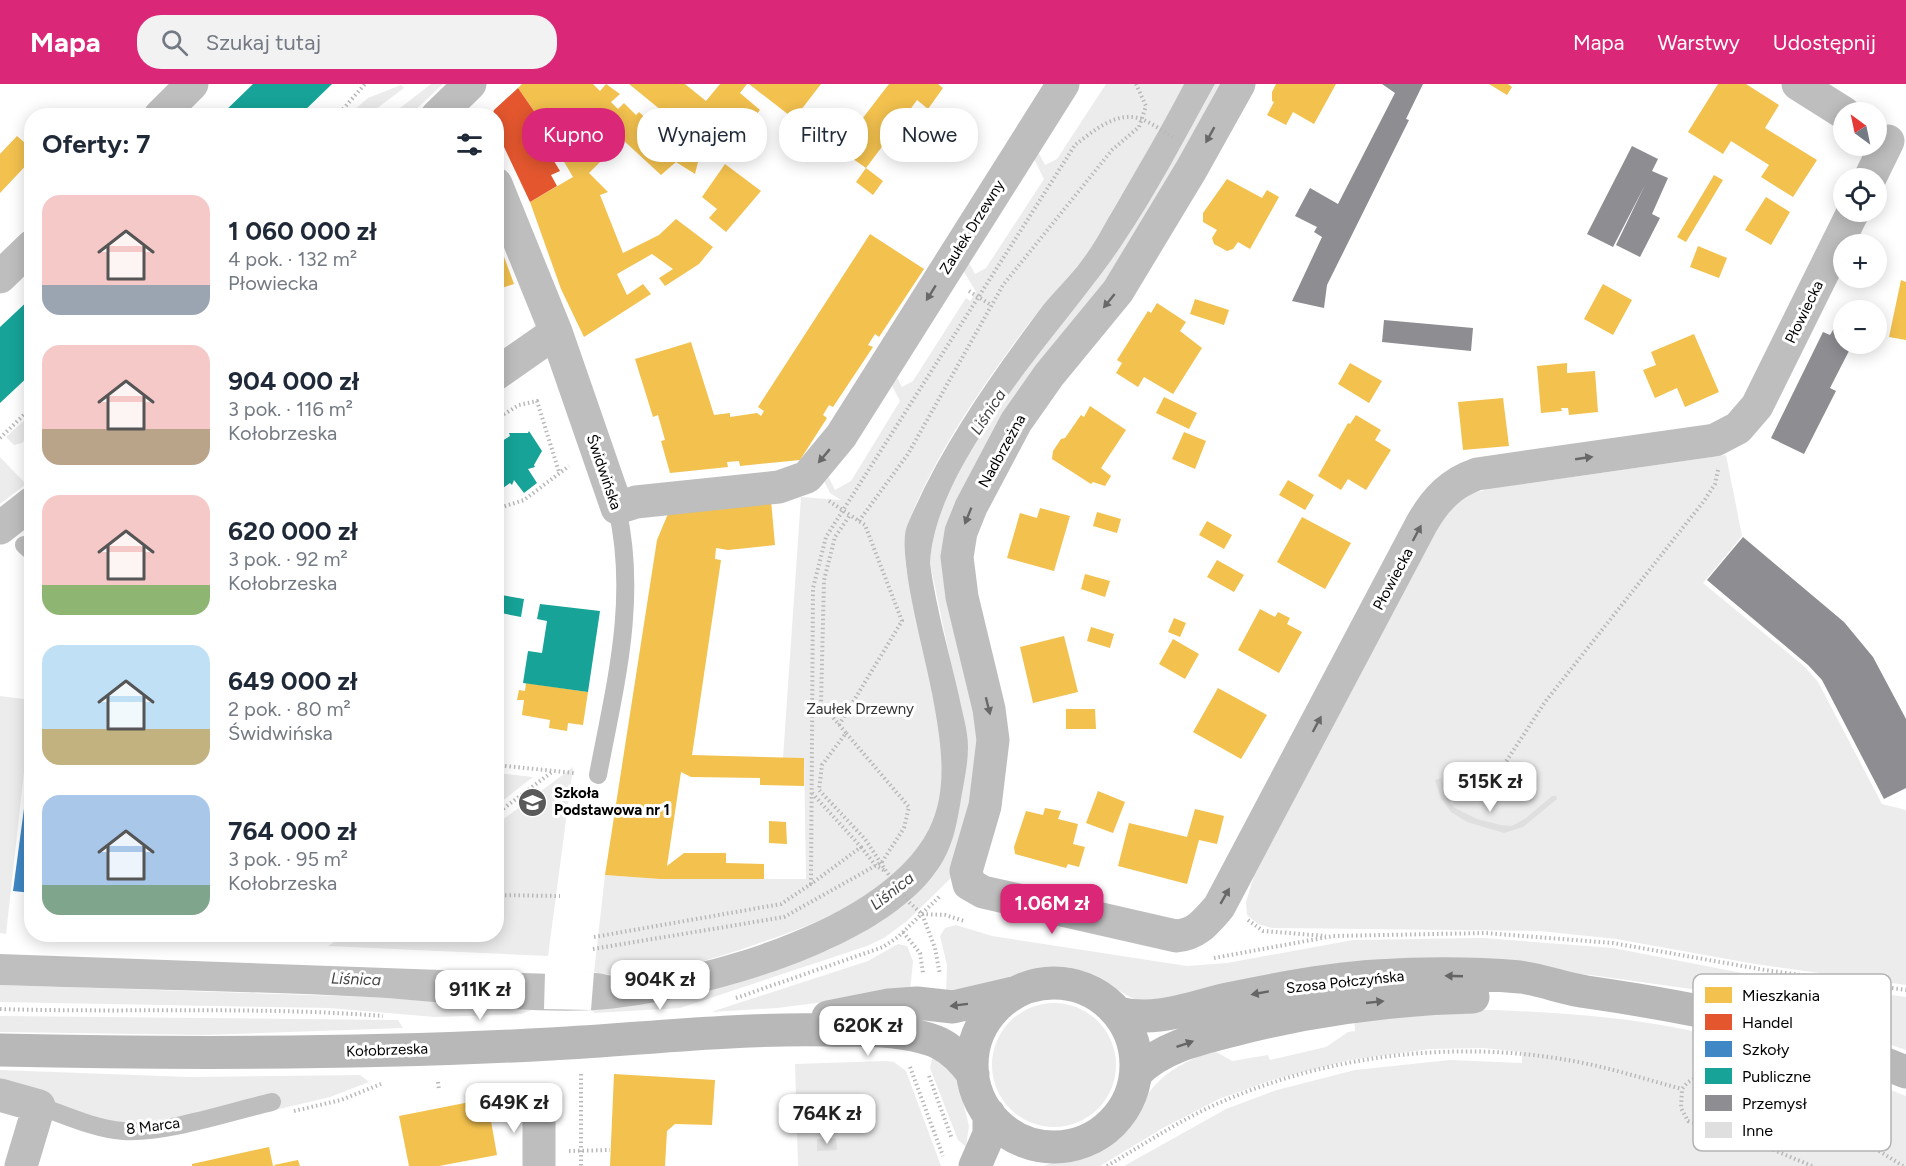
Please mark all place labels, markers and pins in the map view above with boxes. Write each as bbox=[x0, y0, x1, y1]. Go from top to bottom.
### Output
pin: 515K zł bbox=[1435, 762, 1545, 813]
place label: Szkoła Podstawowa nr 1 bbox=[554, 784, 670, 819]
school or university icon: Szkoła Podstawowa nr 1 bbox=[517, 786, 549, 818]
pin: 1.06M zł bbox=[990, 884, 1114, 935]
pin: 904K zł bbox=[605, 960, 715, 1011]
pin: 911K zł bbox=[425, 970, 535, 1021]
pin: 620K zł bbox=[813, 1006, 923, 1057]
pin: 649K zł bbox=[459, 1083, 569, 1134]
pin: 764K zł bbox=[772, 1094, 882, 1145]

